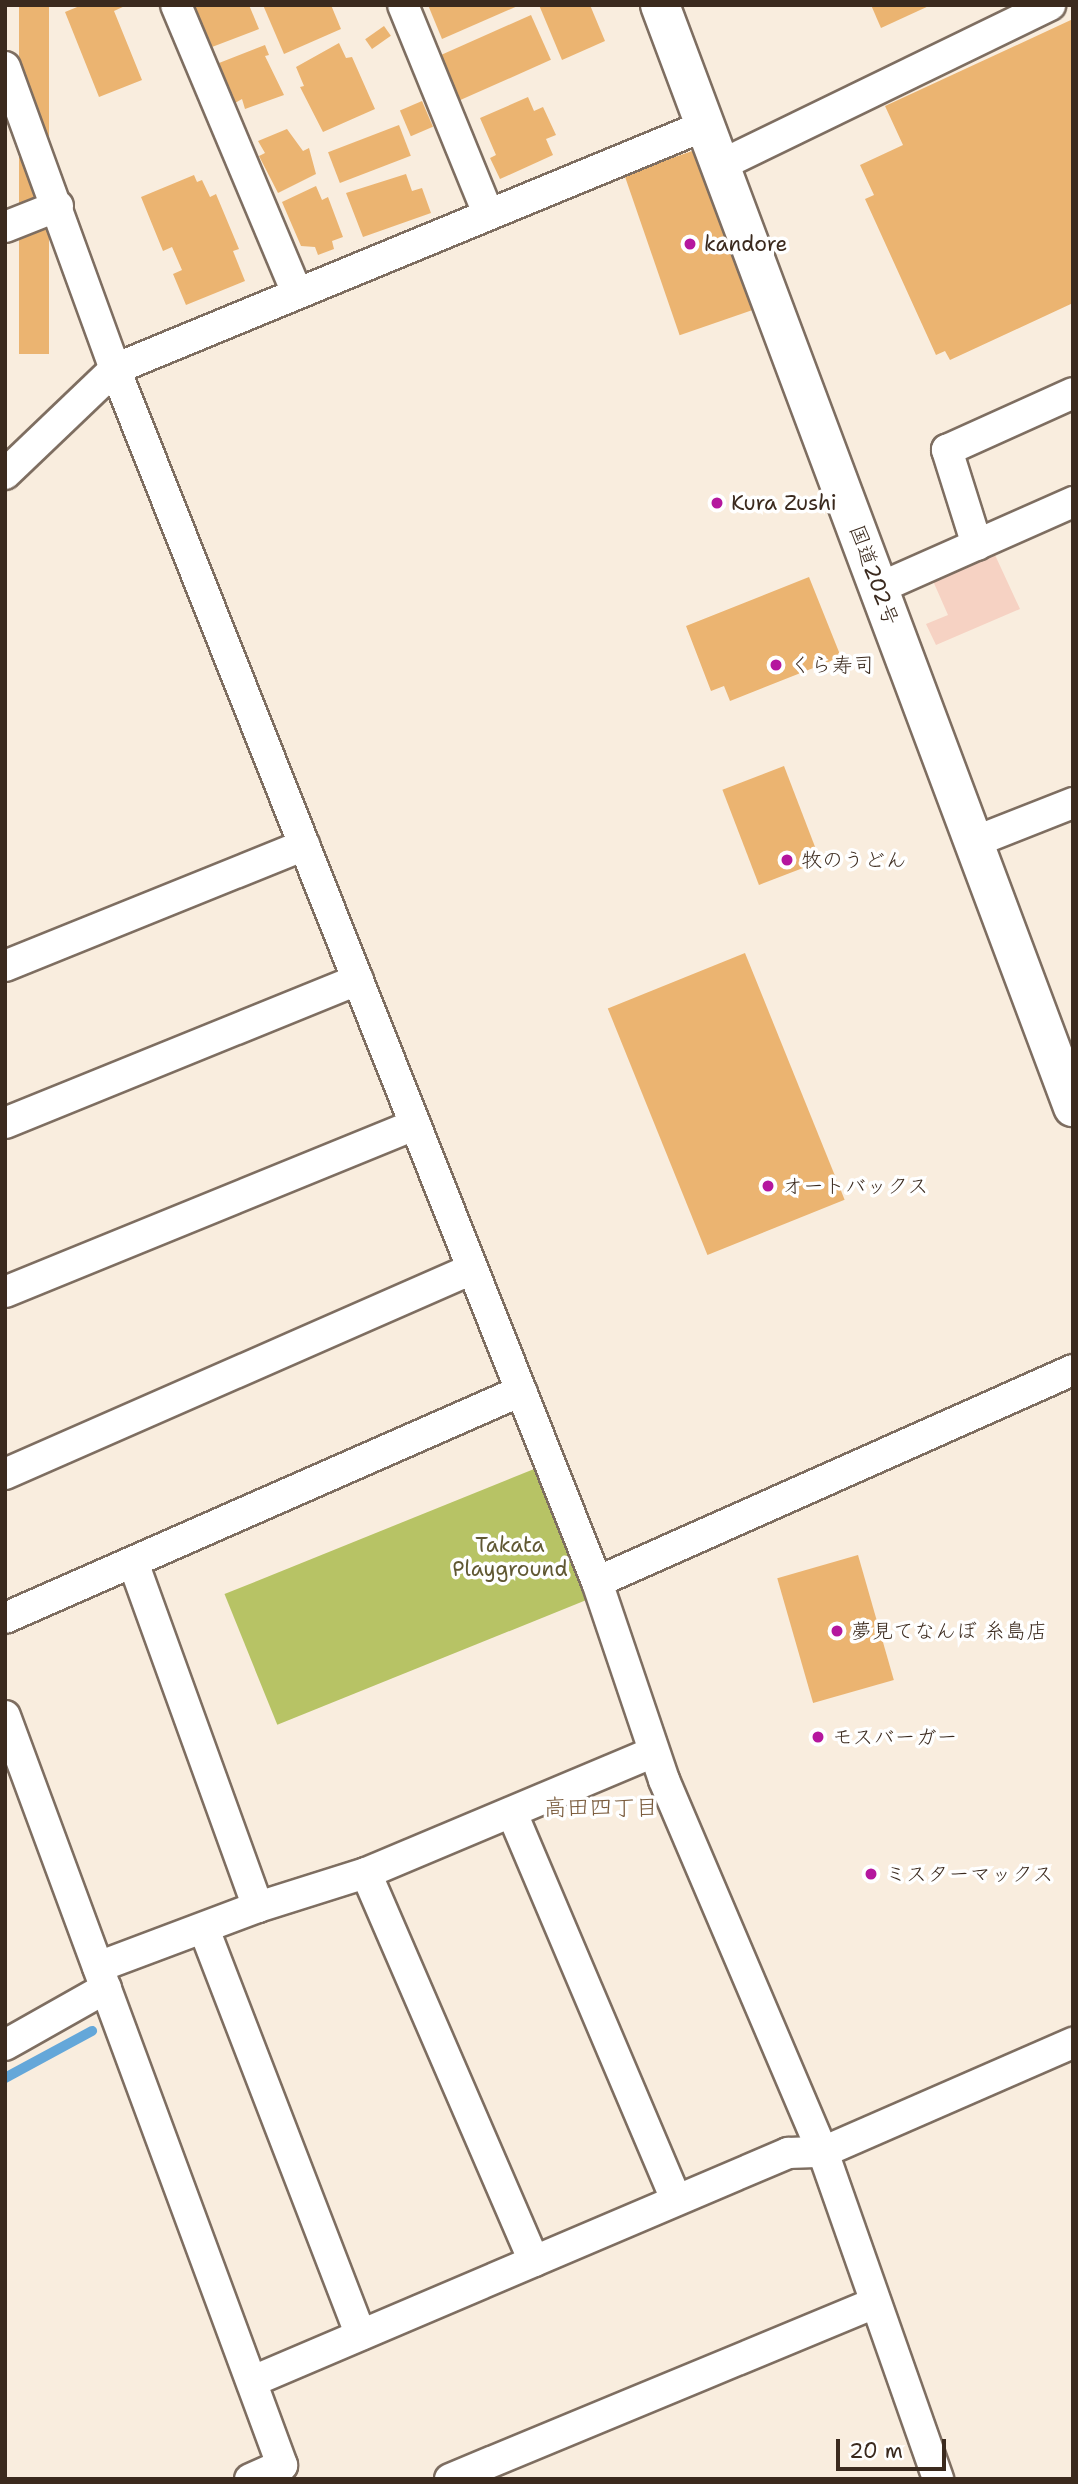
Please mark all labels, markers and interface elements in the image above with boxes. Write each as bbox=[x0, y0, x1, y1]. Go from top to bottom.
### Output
place label: kandore bbox=[704, 231, 787, 257]
marker: kandore bbox=[682, 236, 698, 252]
place label: Kura Zushi bbox=[731, 490, 837, 516]
marker: Kura Zushi bbox=[709, 495, 725, 511]
street label: 国道202号 bbox=[844, 521, 904, 629]
place label: くら寿司 bbox=[790, 652, 874, 678]
marker: くら寿司 bbox=[768, 657, 784, 673]
place label: 牧のうどん bbox=[801, 847, 906, 873]
marker: 牧のうどん bbox=[779, 852, 795, 868]
place label: オートバックス bbox=[782, 1173, 929, 1199]
marker: オートバックス bbox=[760, 1178, 776, 1194]
park label: Takata Playground bbox=[452, 1532, 568, 1582]
place label: 夢見てなんぼ 糸島店 bbox=[851, 1618, 1047, 1644]
marker: 夢見てなんぼ 糸島店 bbox=[829, 1623, 845, 1639]
place label: モスバーガー bbox=[832, 1724, 958, 1750]
marker: モスバーガー bbox=[810, 1729, 826, 1745]
district label: 高田四丁目 bbox=[544, 1793, 658, 1821]
place label: ミスターマックス bbox=[885, 1861, 1053, 1887]
marker: ミスターマックス bbox=[863, 1866, 879, 1882]
scale bar bbox=[840, 2424, 950, 2468]
text: 20 m bbox=[849, 2437, 903, 2465]

